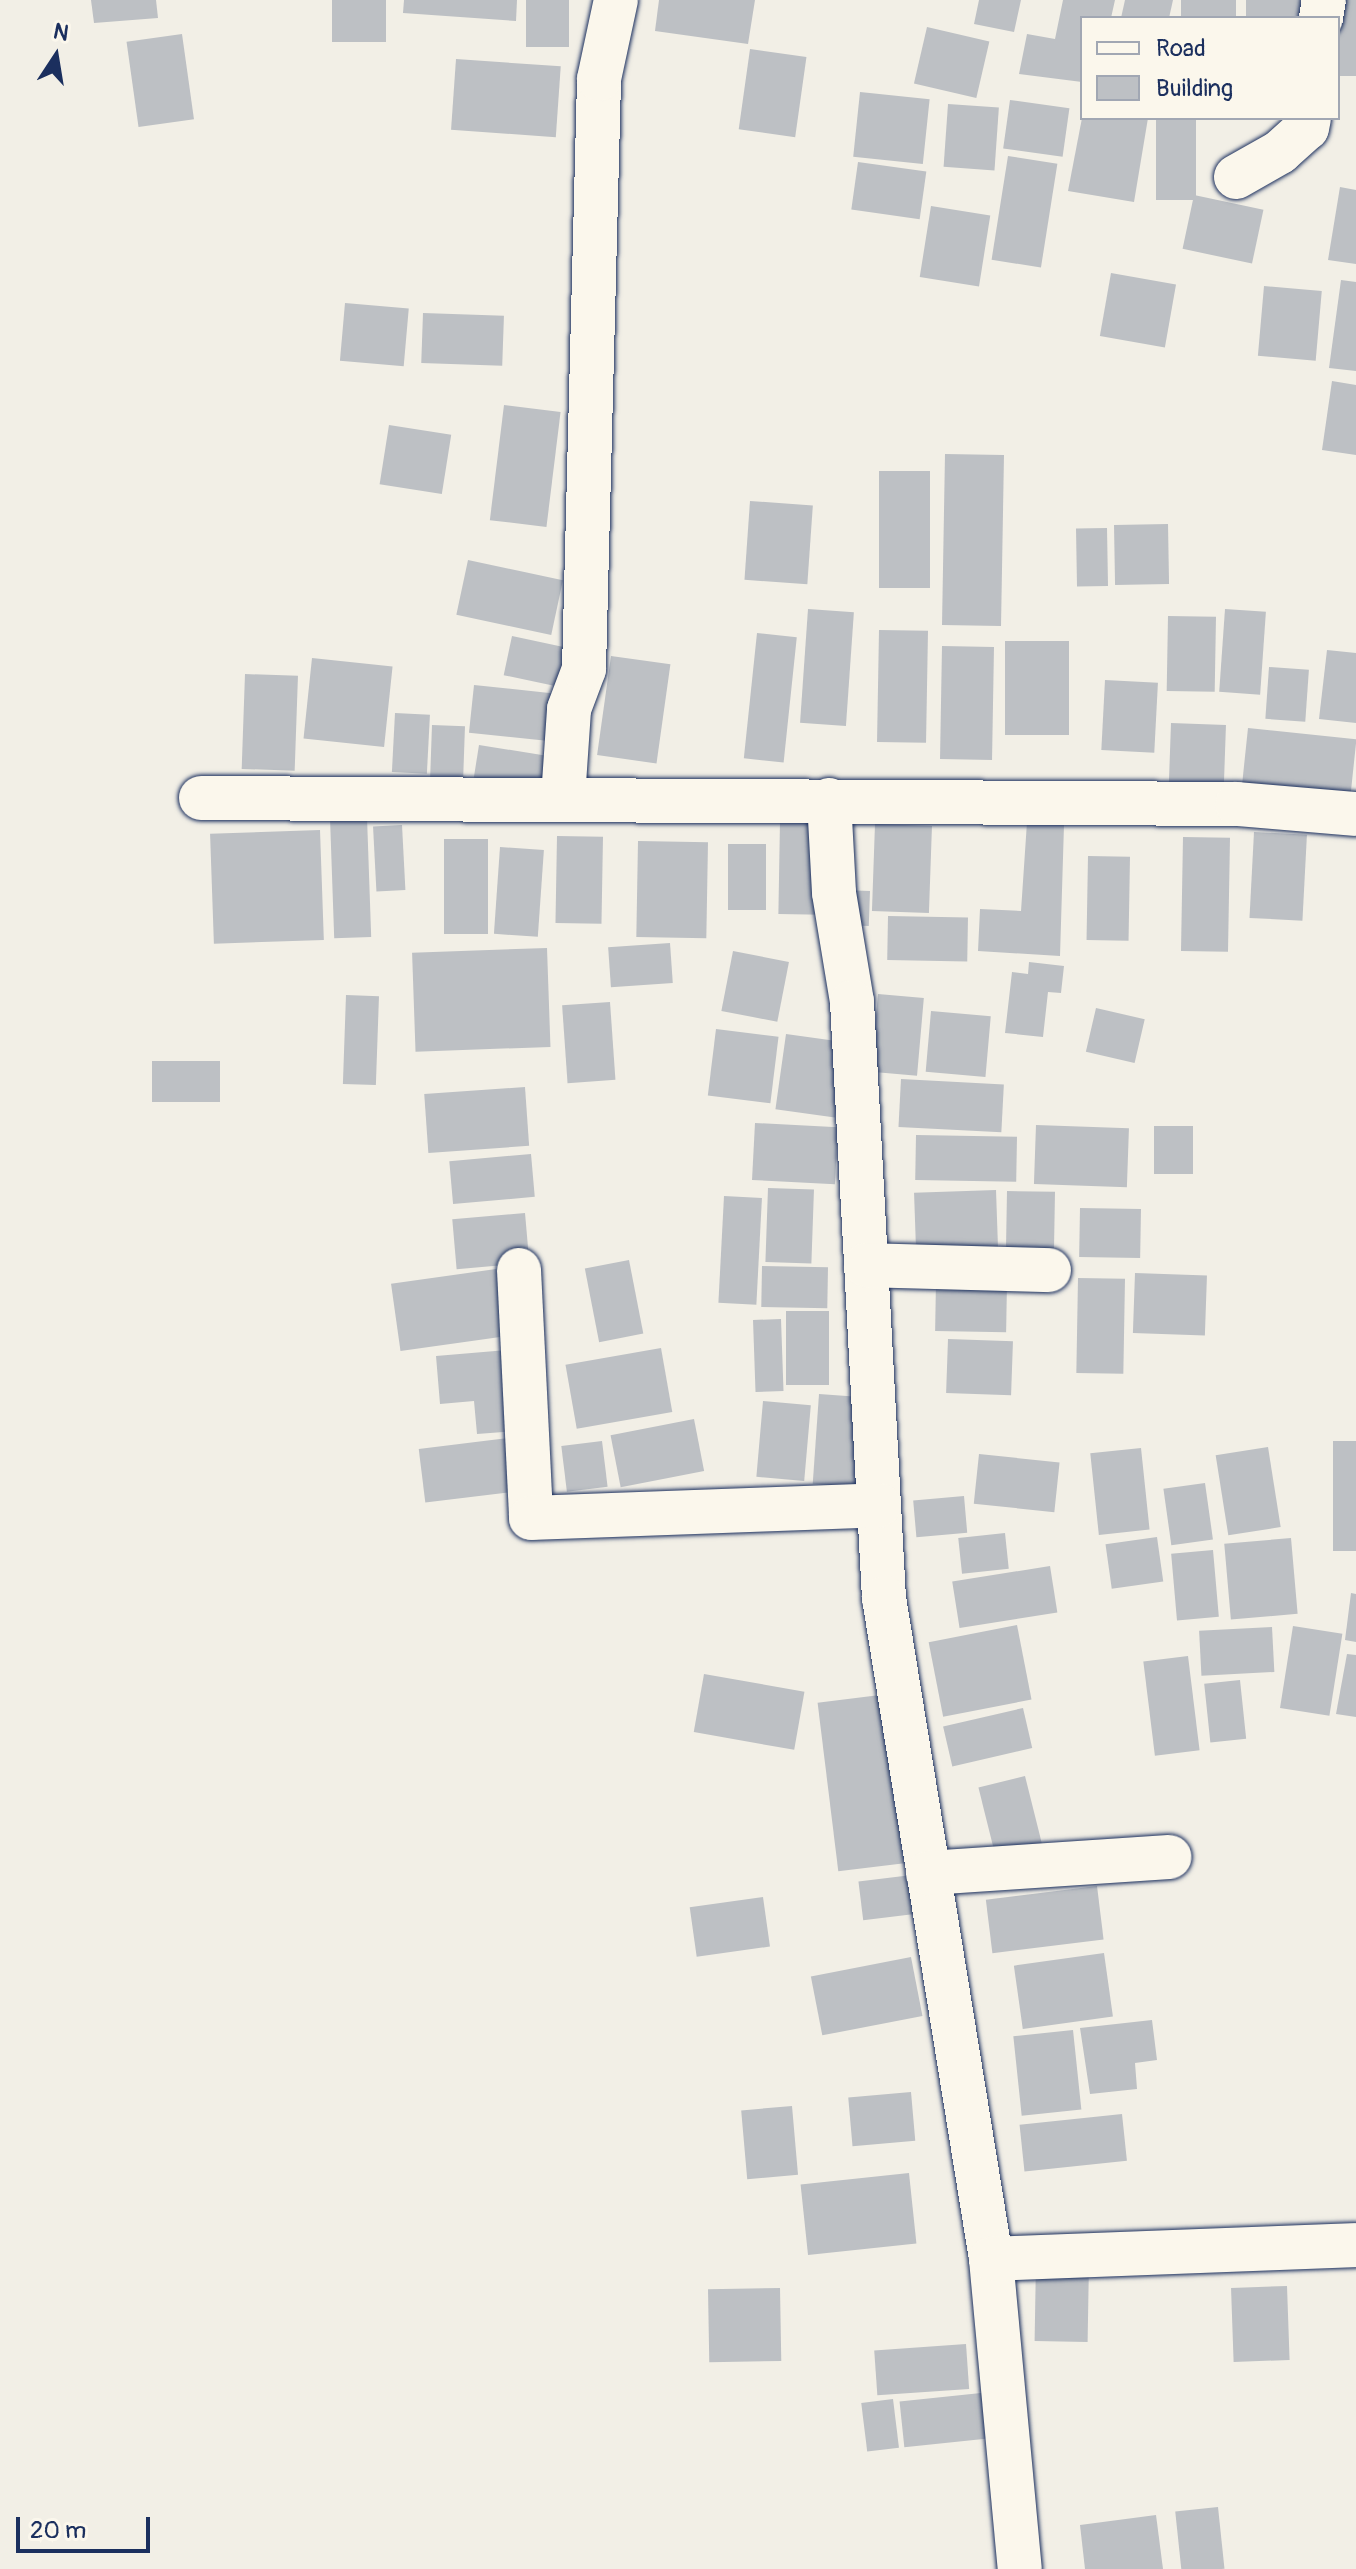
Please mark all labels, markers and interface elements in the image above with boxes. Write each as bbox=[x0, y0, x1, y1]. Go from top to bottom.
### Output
north arrow bbox=[16, 16, 96, 96]
legend bbox=[1080, 16, 1340, 120]
text: N bbox=[51, 17, 71, 48]
text: Road bbox=[1156, 34, 1206, 63]
text: Building bbox=[1156, 74, 1233, 103]
scale bar bbox=[20, 2501, 154, 2551]
text: 20 m bbox=[30, 2516, 86, 2545]

